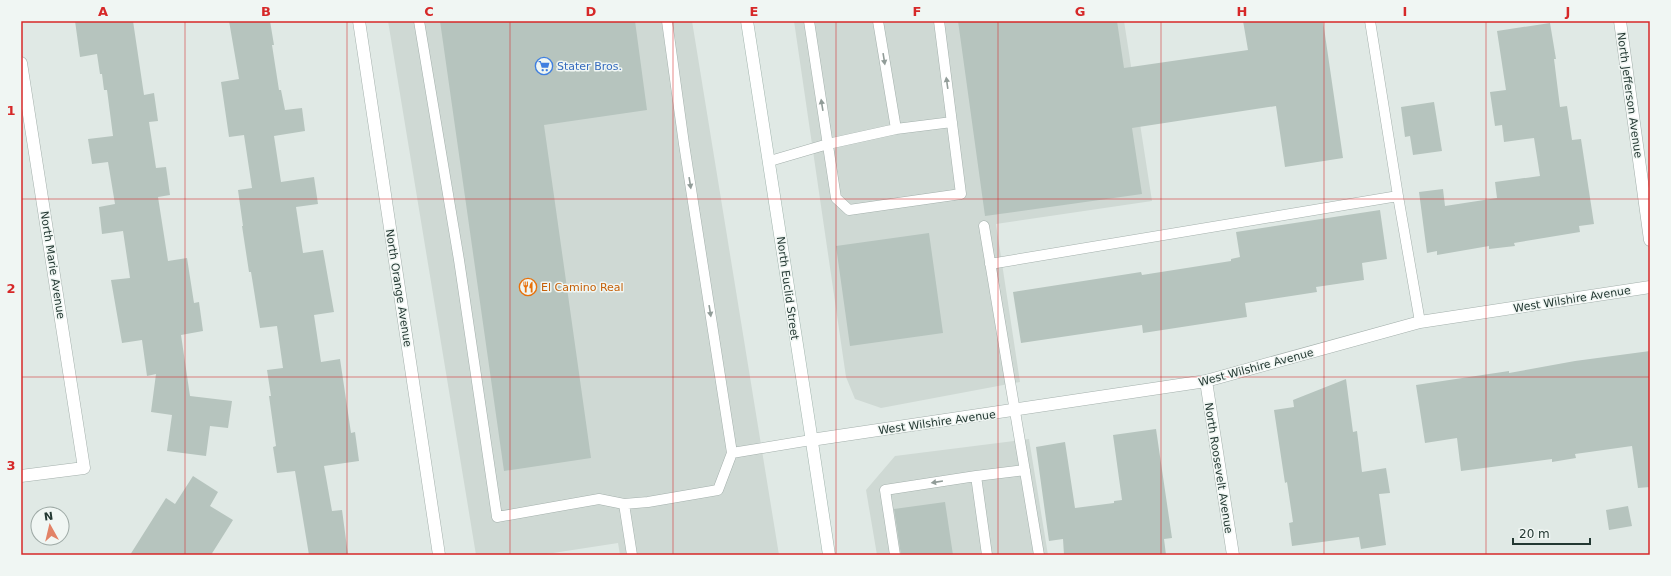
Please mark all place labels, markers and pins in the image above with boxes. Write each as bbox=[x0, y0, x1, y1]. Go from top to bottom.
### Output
supermarket icon: Stater Bros. bbox=[534, 56, 554, 76]
place label: Stater Bros. bbox=[557, 60, 622, 73]
restaurant icon: El Camino Real bbox=[518, 277, 538, 297]
place label: El Camino Real bbox=[541, 281, 624, 294]

